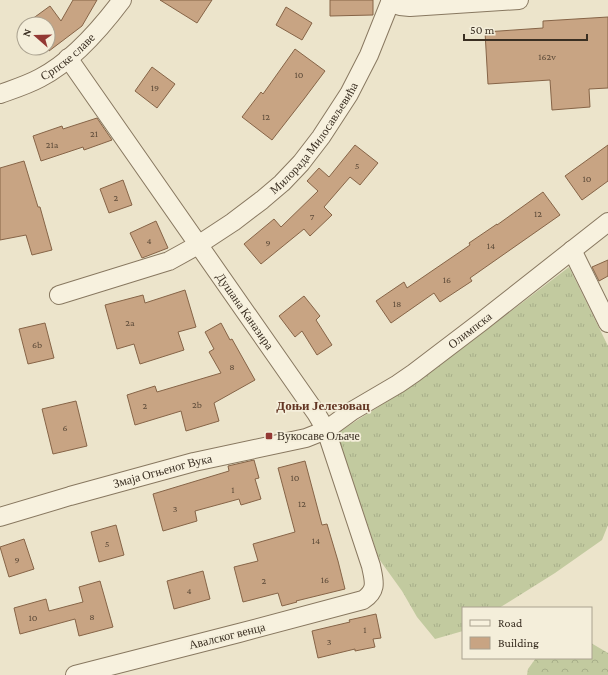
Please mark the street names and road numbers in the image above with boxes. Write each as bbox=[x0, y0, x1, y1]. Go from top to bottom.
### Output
street label: Српске славе bbox=[38, 30, 98, 83]
street label: Милорада Милосављевића bbox=[267, 79, 361, 197]
street label: Душана Каназира bbox=[213, 270, 277, 353]
street label: Олимпска bbox=[445, 309, 495, 352]
street label: Змаја Огњеног Вука bbox=[112, 451, 214, 491]
street label: Авалског венца bbox=[187, 620, 267, 652]

